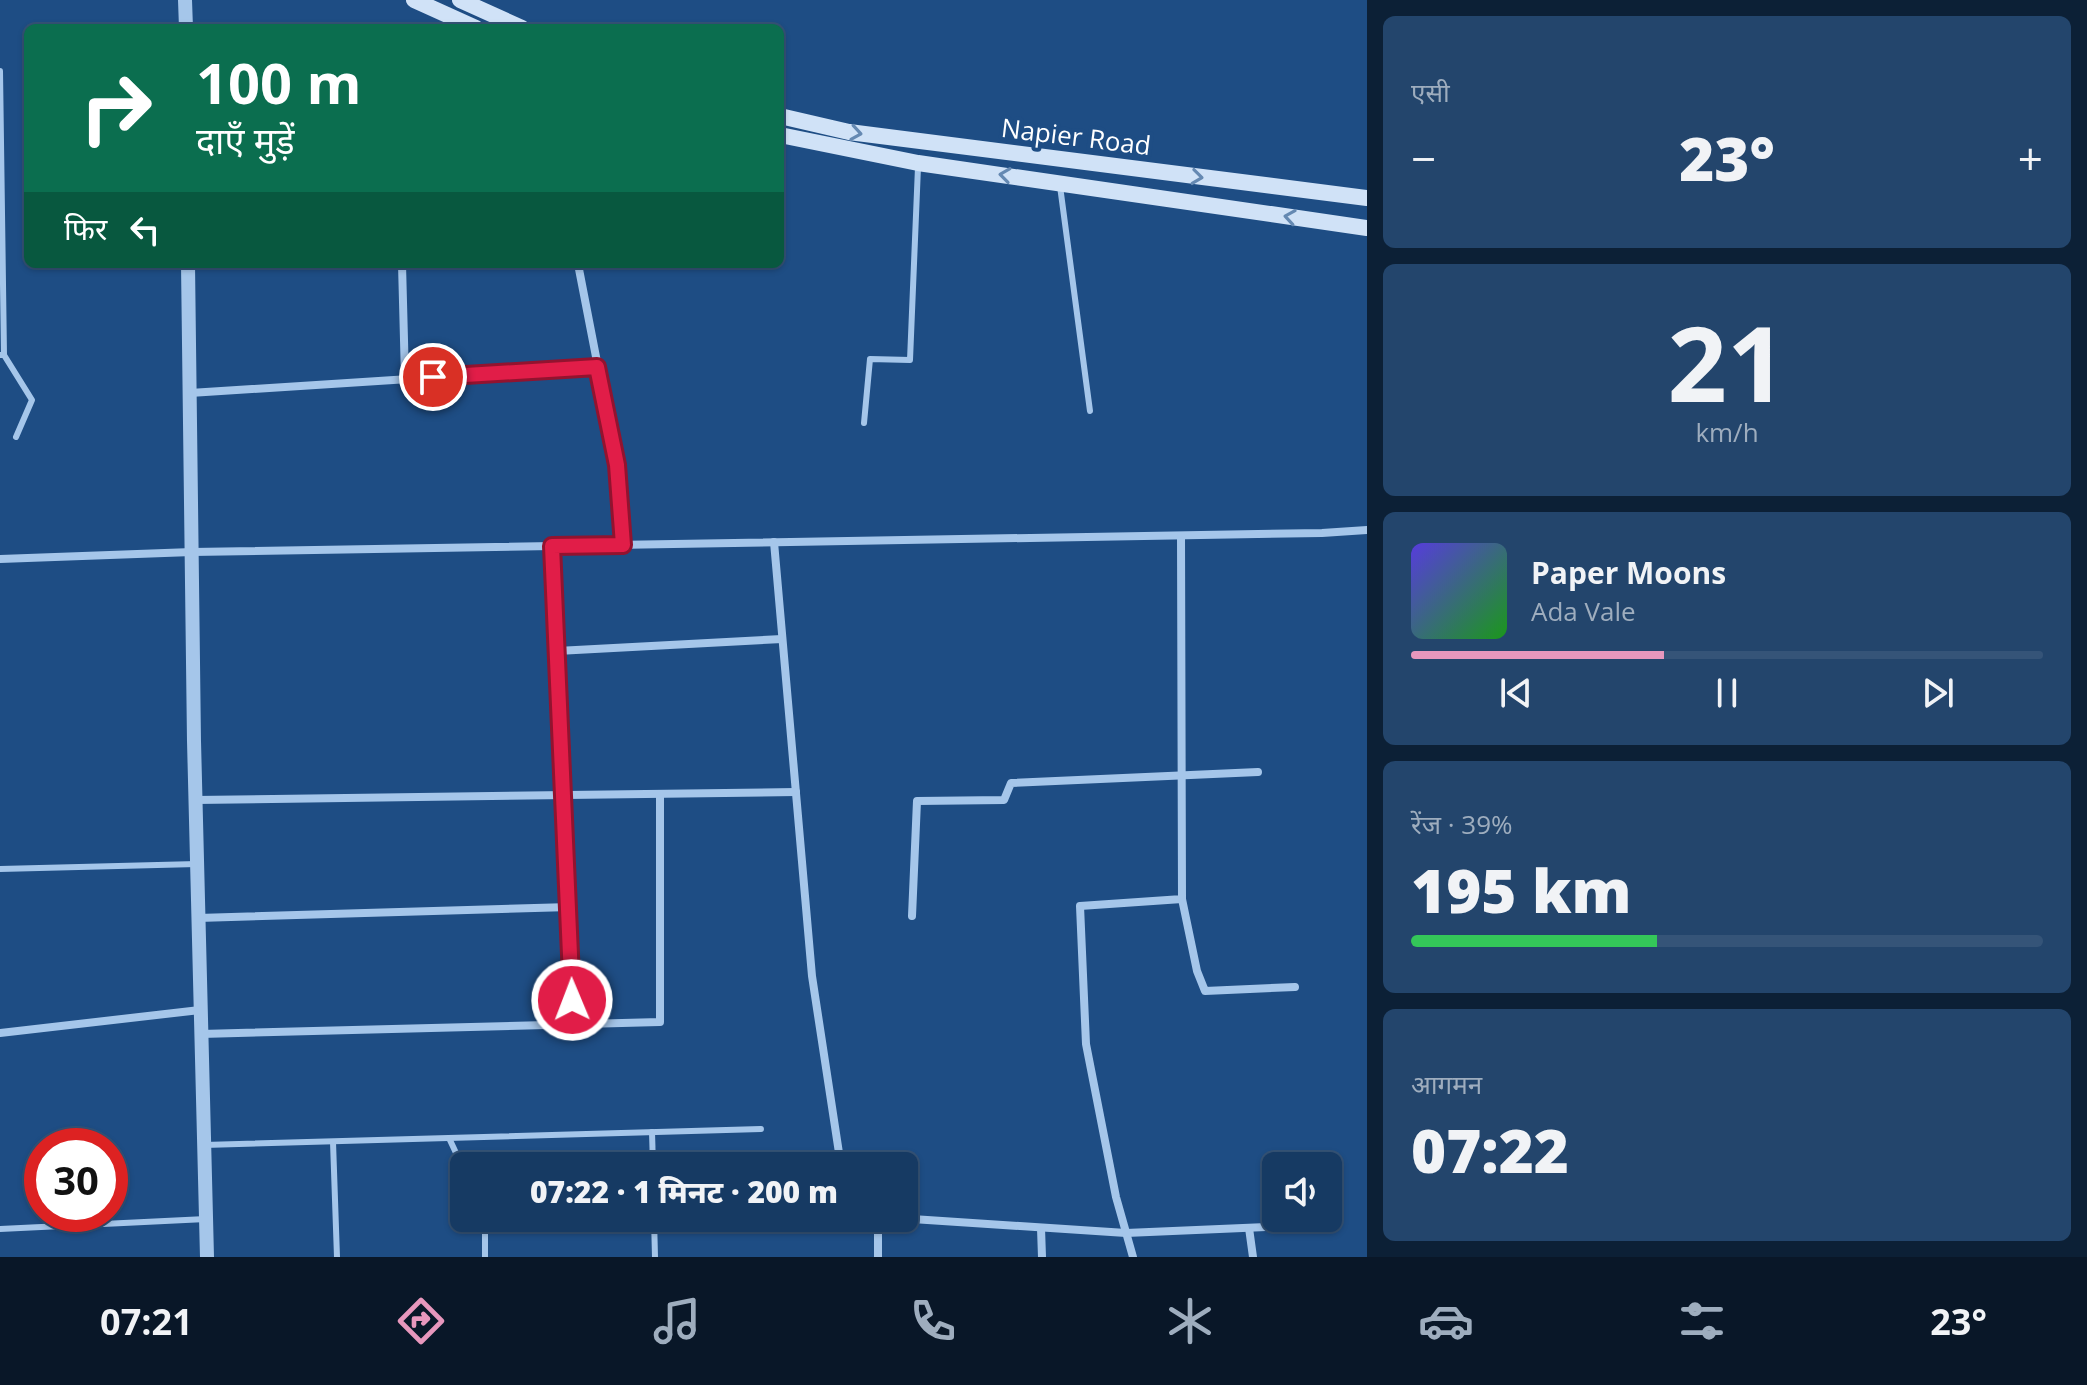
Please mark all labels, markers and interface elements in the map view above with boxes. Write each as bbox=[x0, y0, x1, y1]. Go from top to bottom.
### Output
text: 100 m bbox=[196, 44, 362, 120]
icon: right bbox=[64, 56, 168, 160]
text: एसी bbox=[1411, 74, 1450, 110]
street label: Napier Road bbox=[999, 109, 1153, 163]
text: दाएँ मुड़ें bbox=[196, 116, 295, 165]
text: 23° bbox=[1679, 117, 1775, 199]
one-way arrow bbox=[849, 124, 863, 141]
text: − bbox=[1411, 128, 1436, 188]
text: + bbox=[2018, 128, 2043, 188]
one-way arrow bbox=[998, 167, 1012, 184]
one-way arrow bbox=[1191, 168, 1204, 185]
text: फिर bbox=[64, 208, 107, 249]
icon: left bbox=[123, 208, 167, 252]
one-way arrow bbox=[1283, 209, 1297, 226]
text: 21 bbox=[1668, 291, 1786, 432]
pin bbox=[399, 343, 467, 411]
icon: arrive bbox=[411, 355, 455, 399]
text: km/h bbox=[1695, 414, 1759, 450]
text: Paper Moons bbox=[1531, 552, 1726, 593]
text: Ada Vale bbox=[1531, 593, 1636, 629]
icon: previous bbox=[1494, 671, 1538, 715]
icon: pause bbox=[1705, 671, 1749, 715]
icon: next bbox=[1916, 671, 1960, 715]
text: रेंज · 39% bbox=[1411, 806, 1513, 842]
text: 195 km bbox=[1411, 849, 1632, 931]
position arrow bbox=[530, 958, 614, 1042]
text: आगमन bbox=[1411, 1066, 1482, 1102]
text: 07:22 bbox=[1411, 1109, 1569, 1191]
speed limit sign: 30 bbox=[24, 1128, 128, 1232]
map controls bbox=[1262, 1152, 1342, 1232]
button: sound bbox=[1262, 1152, 1342, 1232]
text: 07:22 · 1 मिनट · 200 m bbox=[530, 1171, 838, 1212]
icon: directions bbox=[393, 1293, 449, 1349]
icon: music bbox=[649, 1293, 705, 1349]
icon: phone bbox=[905, 1293, 961, 1349]
icon: climate bbox=[1162, 1293, 1218, 1349]
icon: car bbox=[1418, 1293, 1474, 1349]
icon: filters bbox=[1674, 1293, 1730, 1349]
text: 07:21 bbox=[100, 1297, 193, 1346]
text: 23° bbox=[1930, 1297, 1987, 1346]

